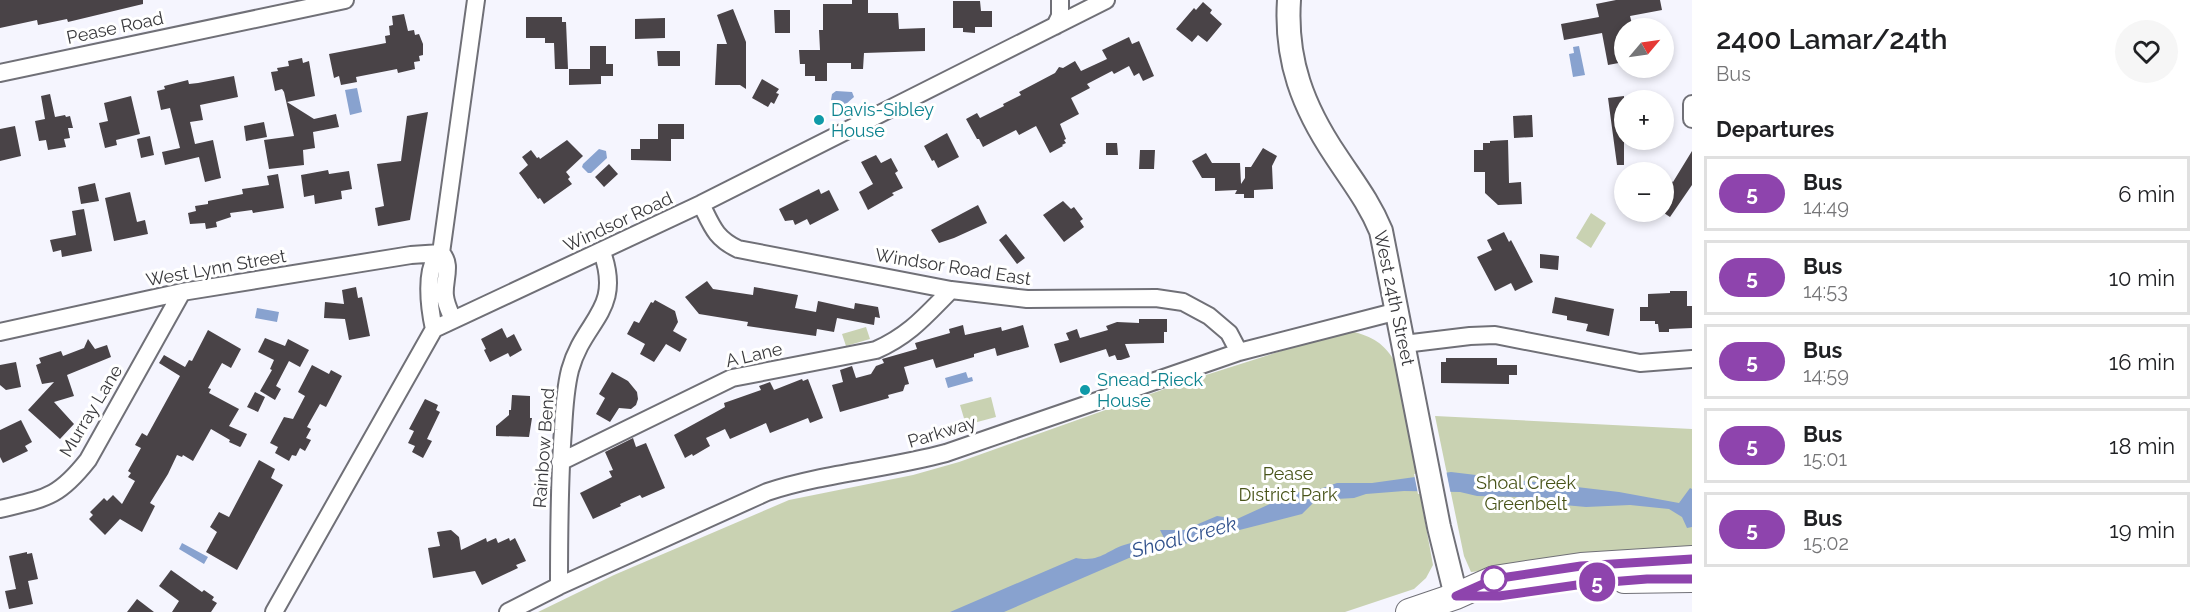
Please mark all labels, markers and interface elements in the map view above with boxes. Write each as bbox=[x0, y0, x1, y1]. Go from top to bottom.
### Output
street label: Pease Road bbox=[65, 7, 165, 48]
north arrow bbox=[1614, 18, 1674, 78]
map controls bbox=[1614, 18, 1674, 222]
button: heart bbox=[2115, 20, 2178, 83]
text: 2400 Lamar/24th bbox=[1716, 23, 1948, 56]
text: Bus bbox=[1716, 62, 1751, 86]
button: + bbox=[1614, 90, 1674, 150]
place label: Davis-Sibley House bbox=[831, 99, 934, 141]
marker: Davis-Sibley House bbox=[812, 113, 826, 127]
text: Departures bbox=[1716, 116, 1834, 142]
button: − bbox=[1614, 162, 1674, 222]
text: Bus bbox=[1803, 169, 1842, 195]
text: 5 bbox=[1746, 181, 1758, 206]
text: 6 min bbox=[2118, 181, 2175, 207]
street label: Windsor Road bbox=[560, 187, 675, 256]
text: 14:49 bbox=[1803, 195, 1849, 219]
street label: West 24th Street bbox=[1370, 228, 1419, 367]
street label: Windsor Road East bbox=[874, 244, 1033, 289]
street label: West Lynn Street bbox=[144, 245, 288, 290]
text: Bus bbox=[1803, 253, 1842, 279]
text: 5 bbox=[1746, 265, 1758, 290]
text: 10 min bbox=[2109, 265, 2175, 291]
text: 14:53 bbox=[1803, 279, 1848, 303]
text: Bus bbox=[1803, 337, 1842, 363]
street label: A Lane bbox=[723, 338, 785, 371]
text: 5 bbox=[1746, 349, 1758, 374]
text: 16 min bbox=[2109, 349, 2175, 375]
street label: Murray Lane bbox=[55, 360, 127, 461]
text: 14:59 bbox=[1803, 363, 1849, 387]
place label: Snead-Rieck House bbox=[1097, 369, 1204, 411]
marker: Snead-Rieck House bbox=[1078, 383, 1092, 397]
street label: Rainbow Bend bbox=[529, 387, 558, 509]
street label: Parkway bbox=[905, 411, 979, 452]
text: Bus bbox=[1803, 421, 1842, 447]
text: 5 bbox=[1746, 433, 1758, 458]
text: 18 min bbox=[2109, 433, 2175, 459]
text: 15:01 bbox=[1803, 447, 1847, 471]
park label: Pease District Park bbox=[1238, 463, 1338, 505]
park label: Shoal Creek Greenbelt bbox=[1476, 472, 1576, 514]
text: Bus bbox=[1803, 505, 1842, 531]
water label: Shoal Creek bbox=[1128, 511, 1239, 563]
text: 5 bbox=[1746, 517, 1758, 542]
text: 19 min bbox=[2109, 517, 2175, 543]
text: 15:02 bbox=[1803, 531, 1849, 555]
line badge: 5 bbox=[1578, 562, 1616, 602]
unlabelled marker bbox=[1481, 566, 1507, 592]
text: 5 bbox=[1591, 570, 1603, 595]

